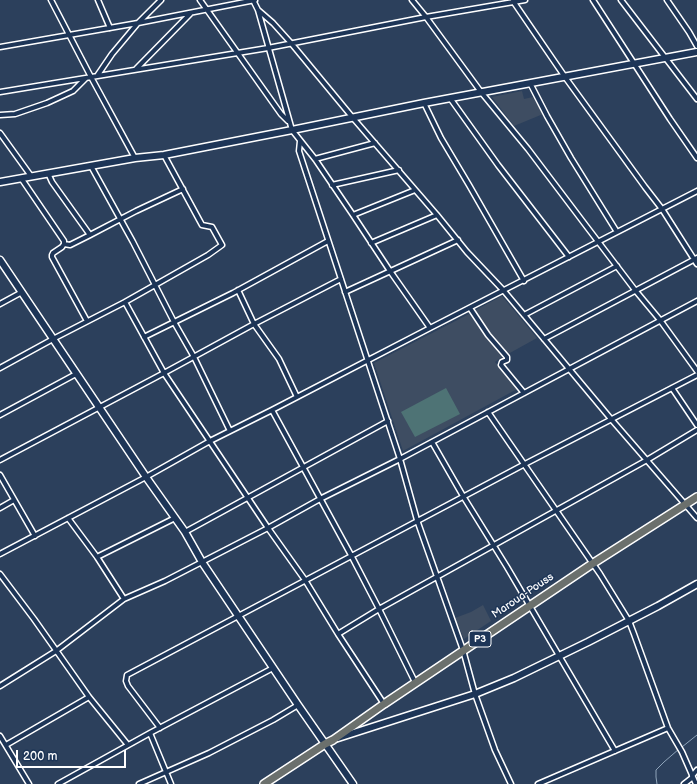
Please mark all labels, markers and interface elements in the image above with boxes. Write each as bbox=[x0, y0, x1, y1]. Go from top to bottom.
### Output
street label: Maroua-Pouss bbox=[490, 571, 556, 621]
road number: P3 bbox=[469, 631, 491, 647]
scale bar bbox=[18, 742, 128, 768]
text: 200 m bbox=[23, 749, 57, 764]

